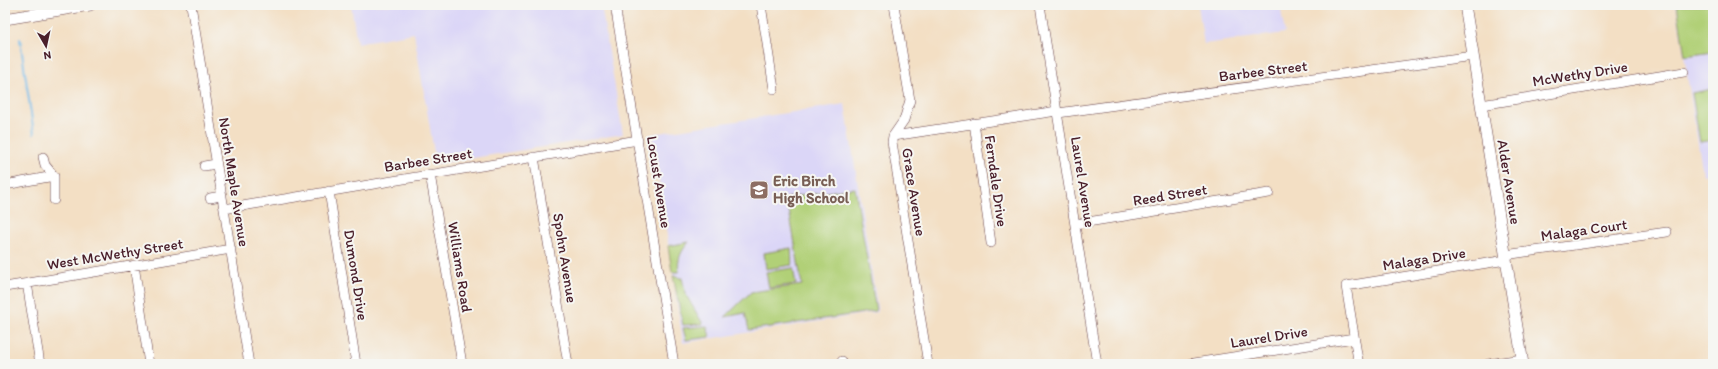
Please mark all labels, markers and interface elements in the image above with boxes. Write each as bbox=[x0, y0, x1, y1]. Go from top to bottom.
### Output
north arrow bbox=[26, 26, 66, 66]
text: N bbox=[43, 48, 52, 62]
street label: Barbee Street bbox=[1218, 57, 1309, 85]
street label: McWethy Drive bbox=[1531, 58, 1629, 90]
street label: North Maple Avenue bbox=[215, 116, 253, 248]
street label: Ferndale Drive bbox=[981, 134, 1011, 228]
street label: Locust Avenue bbox=[643, 135, 675, 229]
street label: Laurel Avenue bbox=[1067, 135, 1099, 229]
street label: Alder Avenue bbox=[1493, 138, 1525, 226]
street label: Barbee Street bbox=[383, 144, 474, 176]
street label: Grace Avenue bbox=[898, 147, 930, 237]
place label: Eric Birch High School bbox=[773, 172, 850, 208]
school or university icon: Eric Birch High School bbox=[748, 179, 770, 201]
street label: Reed Street bbox=[1132, 180, 1209, 210]
street label: Spohn Avenue bbox=[549, 212, 581, 304]
street label: Malaga Court bbox=[1540, 215, 1629, 245]
street label: Williams Road bbox=[444, 220, 476, 314]
street label: Dumond Drive bbox=[340, 228, 372, 322]
street label: West McWethy Street bbox=[46, 234, 185, 274]
street label: Malaga Drive bbox=[1381, 244, 1467, 274]
street label: Laurel Drive bbox=[1229, 322, 1309, 352]

